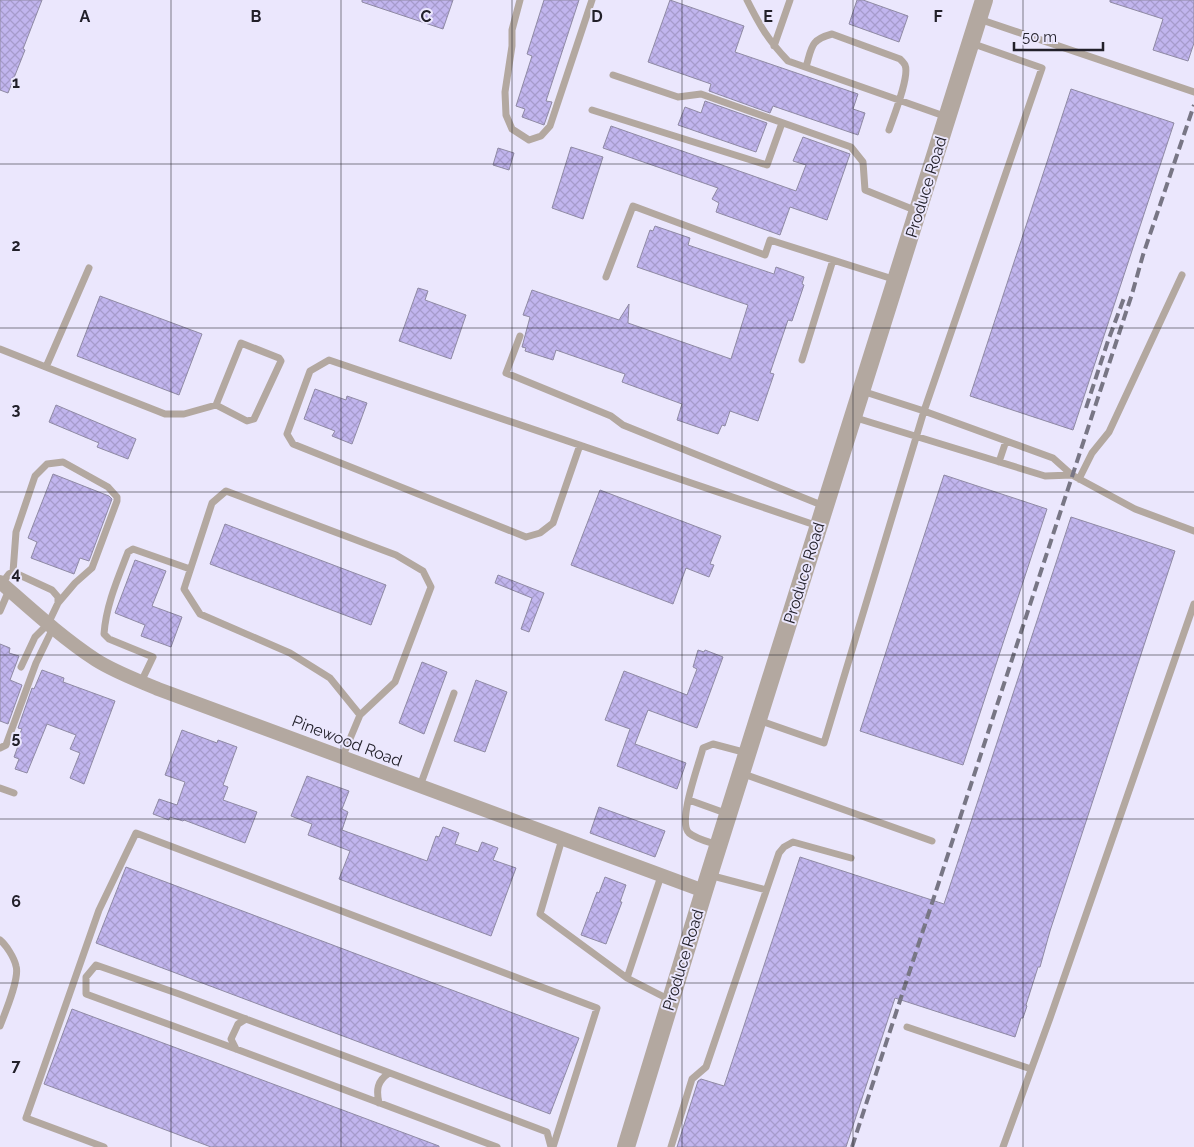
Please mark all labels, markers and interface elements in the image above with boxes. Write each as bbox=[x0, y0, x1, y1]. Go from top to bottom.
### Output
text: A bbox=[80, 7, 91, 26]
text: B bbox=[251, 7, 262, 26]
text: C bbox=[421, 7, 432, 26]
text: D bbox=[591, 7, 603, 26]
text: E bbox=[763, 7, 773, 26]
text: F bbox=[933, 7, 943, 26]
scale bar bbox=[1014, 20, 1103, 52]
text: 50 m bbox=[1022, 28, 1057, 46]
text: 1 bbox=[12, 73, 20, 92]
street label: Produce Road bbox=[902, 134, 950, 240]
text: 2 bbox=[11, 236, 21, 255]
text: 3 bbox=[12, 400, 21, 419]
street label: Produce Road bbox=[780, 520, 828, 626]
text: 4 bbox=[11, 564, 21, 583]
street label: Pinewood Road bbox=[289, 711, 405, 771]
text: 5 bbox=[12, 728, 21, 747]
text: 6 bbox=[11, 892, 21, 911]
street label: Produce Road bbox=[659, 907, 707, 1013]
text: 7 bbox=[12, 1056, 21, 1075]

